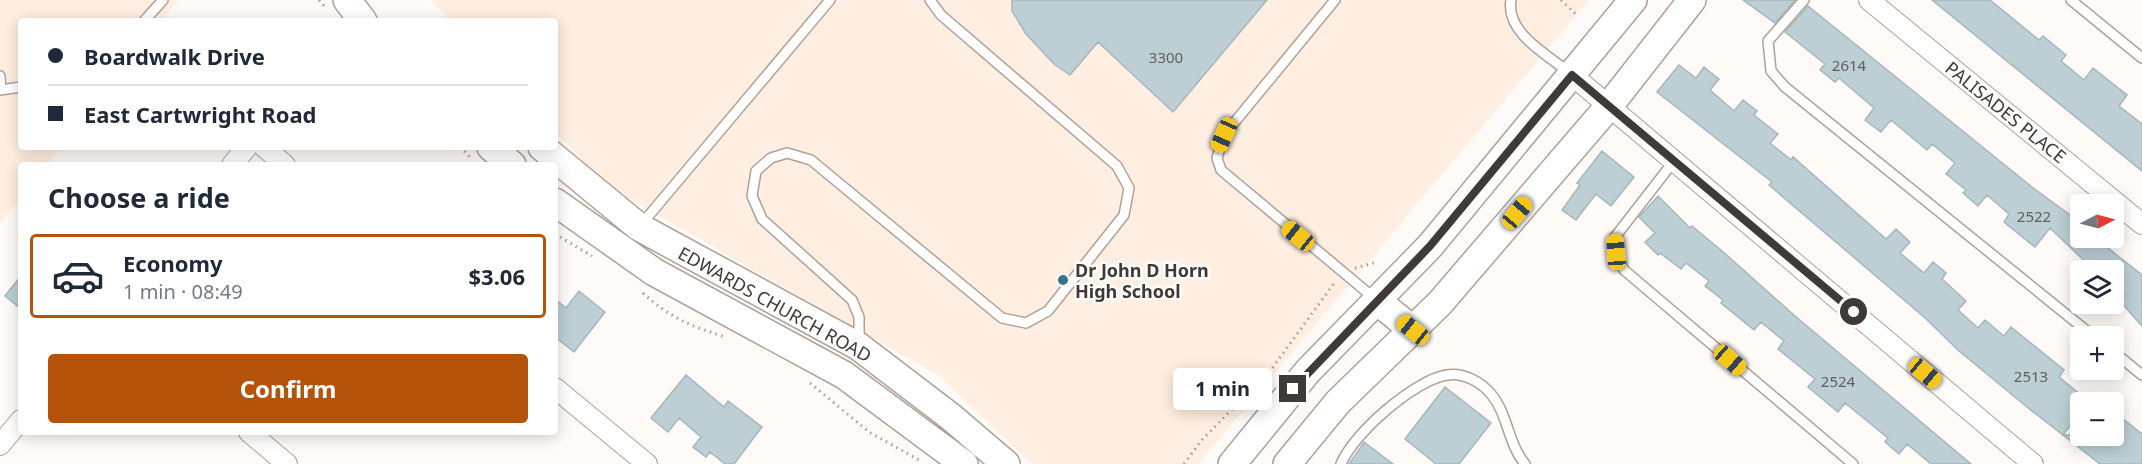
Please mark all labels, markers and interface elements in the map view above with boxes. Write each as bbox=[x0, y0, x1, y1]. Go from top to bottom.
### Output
text: Boardwalk Drive bbox=[84, 41, 265, 71]
house number: 3300 bbox=[1149, 47, 1183, 67]
house number: 2614 bbox=[1832, 55, 1867, 75]
street label: PALISADES PLACE bbox=[1941, 56, 2071, 168]
text: East Cartwright Road bbox=[84, 99, 316, 129]
car bbox=[1208, 115, 1240, 155]
text: Choose a ride bbox=[48, 179, 230, 216]
car bbox=[1499, 193, 1535, 233]
north arrow bbox=[2070, 194, 2124, 248]
map controls bbox=[2070, 194, 2124, 446]
house number: 2522 bbox=[2017, 206, 2051, 226]
car bbox=[1278, 218, 1318, 254]
car bbox=[1606, 233, 1626, 271]
street label: EDWARDS CHURCH ROAD bbox=[674, 241, 876, 367]
text: Economy bbox=[123, 248, 222, 278]
icon: car bbox=[51, 249, 105, 303]
place label: Dr John D Horn High School bbox=[1075, 258, 1209, 303]
button: layers bbox=[2070, 260, 2124, 314]
text: $3.06 bbox=[468, 261, 525, 291]
marker: Dr John D Horn High School bbox=[1056, 273, 1070, 287]
text: 1 min · 08:49 bbox=[123, 278, 243, 305]
route start bbox=[1840, 298, 1867, 325]
car bbox=[1393, 312, 1433, 348]
button: + bbox=[2070, 326, 2124, 380]
car bbox=[1711, 341, 1749, 379]
button: Confirm bbox=[48, 354, 528, 423]
car bbox=[1905, 355, 1945, 391]
house number: 2513 bbox=[2014, 366, 2048, 386]
callout: 1 min bbox=[1173, 368, 1272, 410]
house number: 2524 bbox=[1821, 371, 1856, 391]
text: 1 min bbox=[1195, 375, 1250, 402]
route end bbox=[1279, 375, 1306, 402]
button: − bbox=[2070, 392, 2124, 446]

